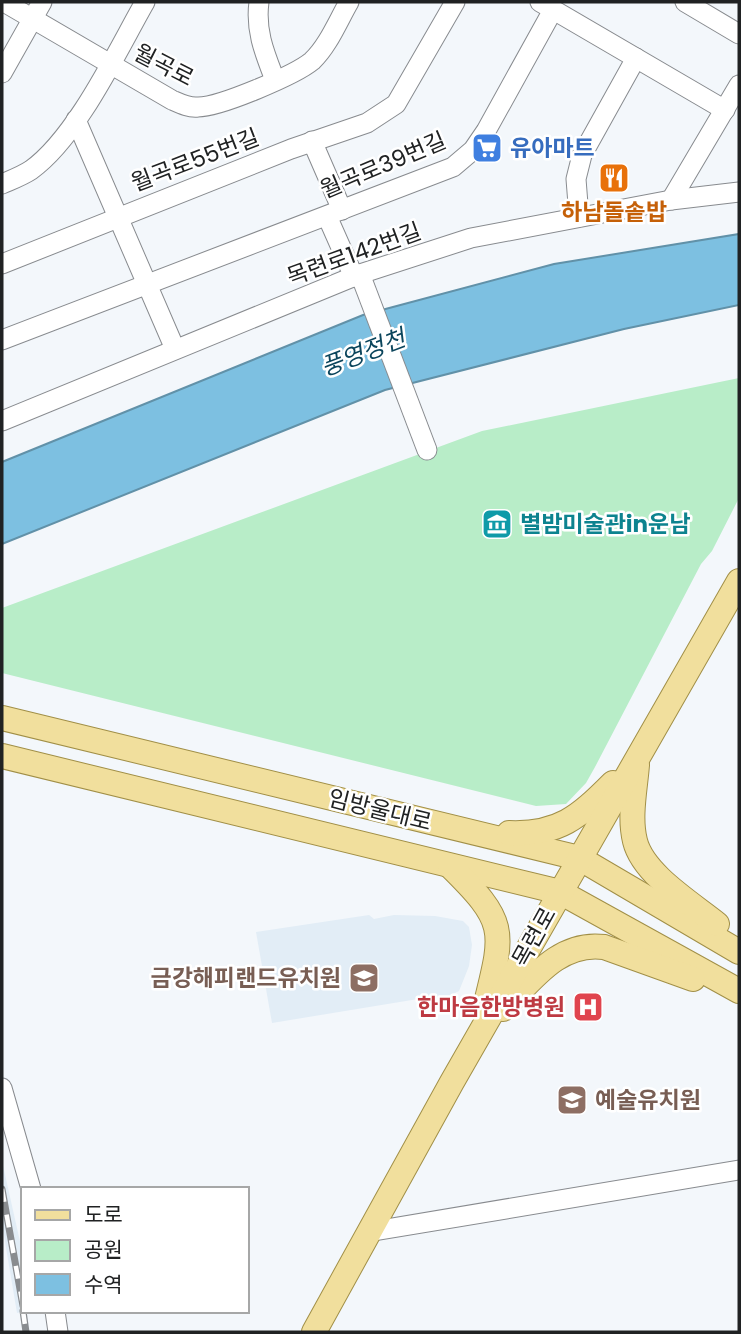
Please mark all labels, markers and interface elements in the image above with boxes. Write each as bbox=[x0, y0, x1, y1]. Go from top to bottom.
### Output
street label: 월곡로 bbox=[128, 36, 200, 94]
street label: 월곡로55번길 bbox=[126, 121, 264, 199]
street label: 월곡로39번길 bbox=[315, 124, 451, 206]
supermarket icon: 유아마트 bbox=[470, 131, 504, 165]
place label: 유아마트 bbox=[510, 132, 595, 164]
restaurant icon: 하남돌솥밥 bbox=[597, 161, 631, 195]
place label: 하남돌솥밥 bbox=[561, 196, 667, 228]
street label: 목련로142번길 bbox=[282, 215, 426, 293]
water label: 풍영정천 bbox=[316, 320, 413, 384]
museum icon: 별밤미술관in운남 bbox=[480, 507, 514, 541]
place label: 별밤미술관in운남 bbox=[520, 508, 690, 540]
street label: 임방울대로 bbox=[325, 782, 435, 838]
street label: 목련로 bbox=[505, 901, 563, 973]
school or university icon: 금강해피랜드유치원 bbox=[347, 961, 381, 995]
place label: 금강해피랜드유치원 bbox=[151, 962, 341, 994]
hospital icon: 한마음한방병원 bbox=[571, 990, 605, 1024]
place label: 한마음한방병원 bbox=[417, 991, 565, 1023]
school or university icon: 예술유치원 bbox=[555, 1083, 589, 1117]
place label: 예술유치원 bbox=[595, 1084, 701, 1116]
legend bbox=[21, 1187, 248, 1313]
text: 도로 bbox=[84, 1200, 123, 1229]
text: 공원 bbox=[84, 1235, 123, 1264]
text: 수역 bbox=[84, 1270, 123, 1299]

